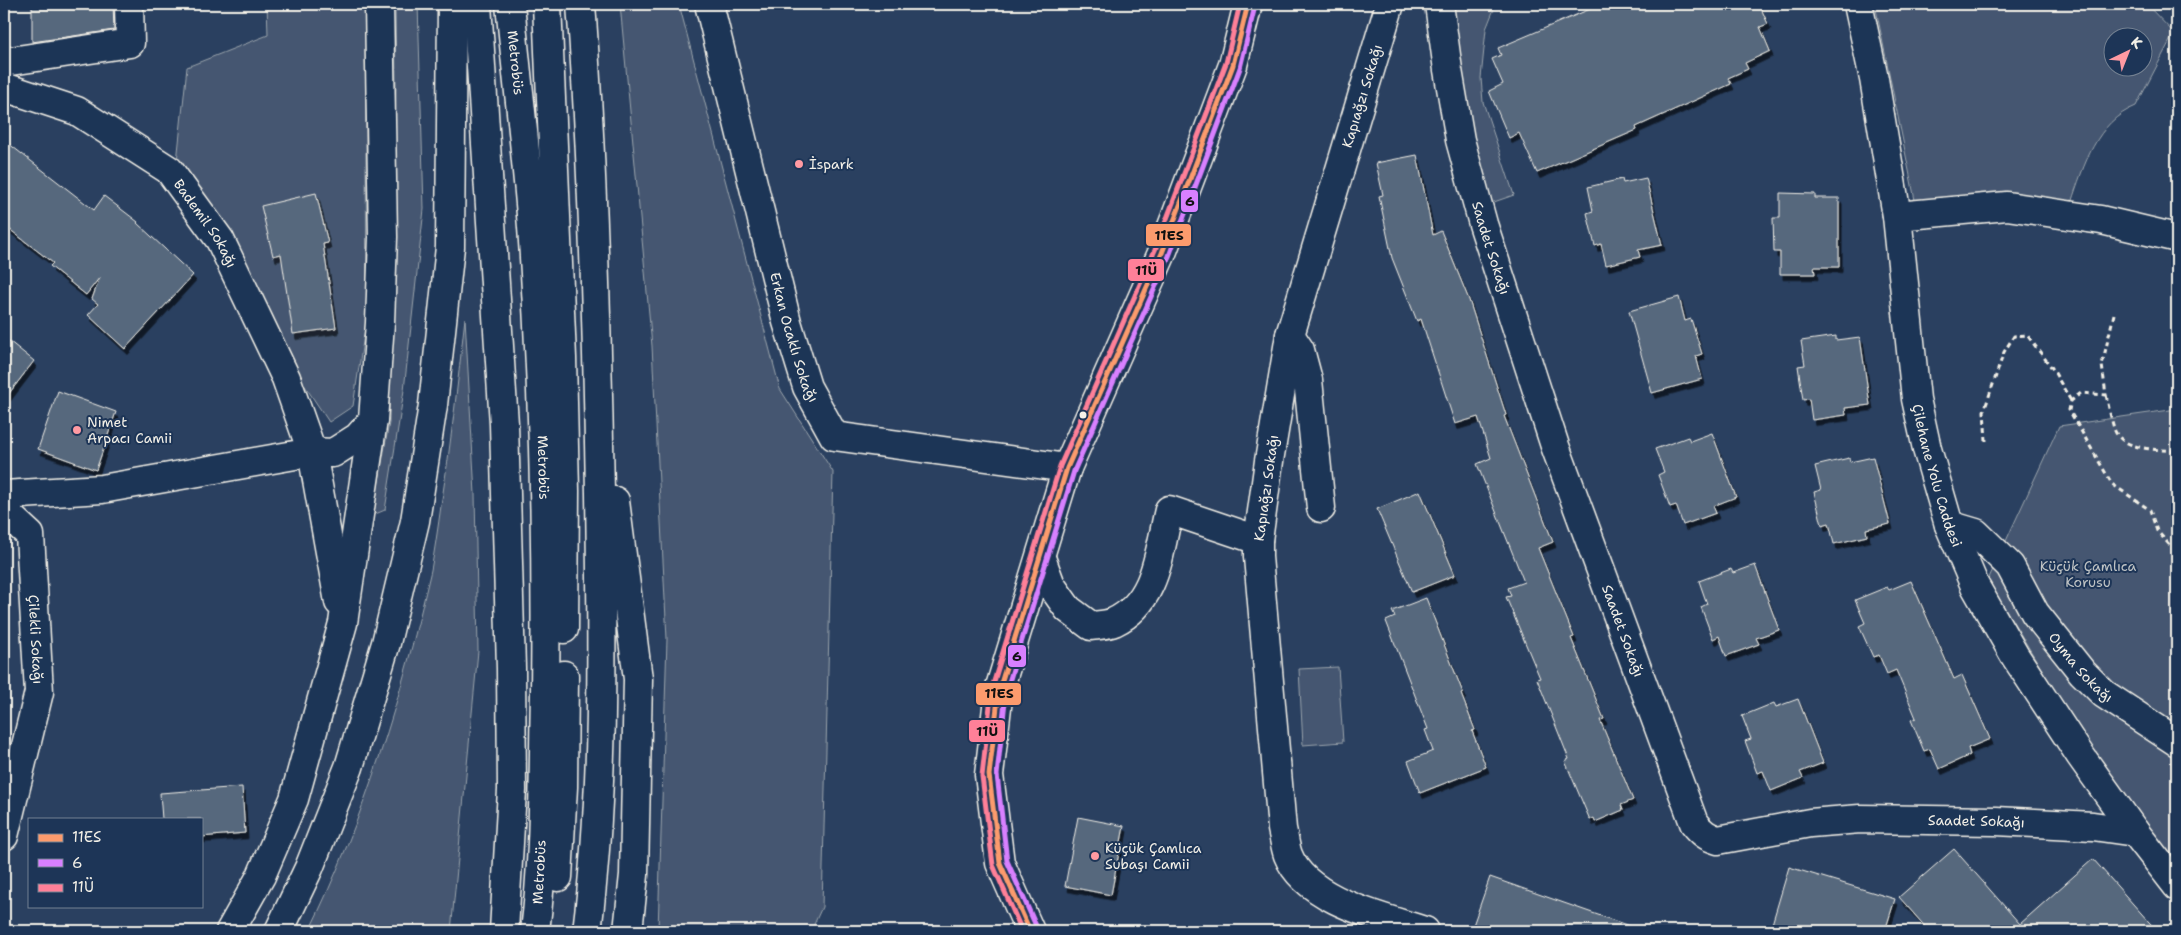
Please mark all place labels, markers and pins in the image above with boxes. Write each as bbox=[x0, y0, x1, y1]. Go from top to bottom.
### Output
place label: İspark bbox=[809, 155, 854, 173]
marker: İspark bbox=[793, 158, 805, 170]
unlabelled marker bbox=[1078, 410, 1088, 420]
place label: Nimet Arpacı Camii bbox=[87, 413, 172, 447]
marker: Nimet Arpacı Camii bbox=[71, 424, 83, 436]
place label: Küçük Çamlıca Subaşı Camii bbox=[1105, 839, 1202, 873]
marker: Küçük Çamlıca Subaşı Camii bbox=[1089, 850, 1101, 862]

